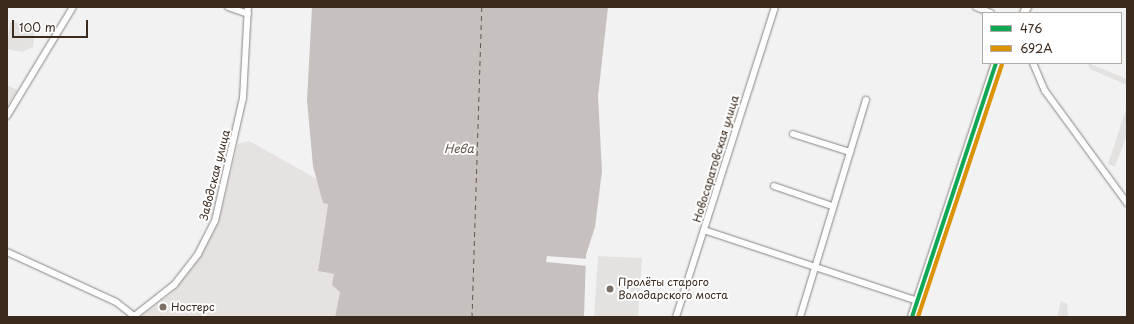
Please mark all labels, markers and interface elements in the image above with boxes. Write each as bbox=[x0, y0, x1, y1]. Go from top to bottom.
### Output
scale bar bbox=[14, 12, 90, 38]
legend bbox=[982, 12, 1122, 64]
text: 100 m bbox=[19, 18, 56, 36]
text: 476 bbox=[1020, 19, 1043, 37]
text: 692А bbox=[1020, 39, 1052, 57]
street label: Новосаратовская улица bbox=[690, 94, 742, 224]
street label: Заводская улица bbox=[197, 128, 233, 222]
water label: Нева bbox=[444, 142, 474, 156]
place label: Пролёты старого Володарского моста bbox=[618, 276, 728, 302]
marker: Пролёты старого Володарского моста bbox=[605, 284, 615, 294]
place label: Ностерс bbox=[171, 300, 215, 314]
marker: Ностерс bbox=[158, 302, 168, 312]

